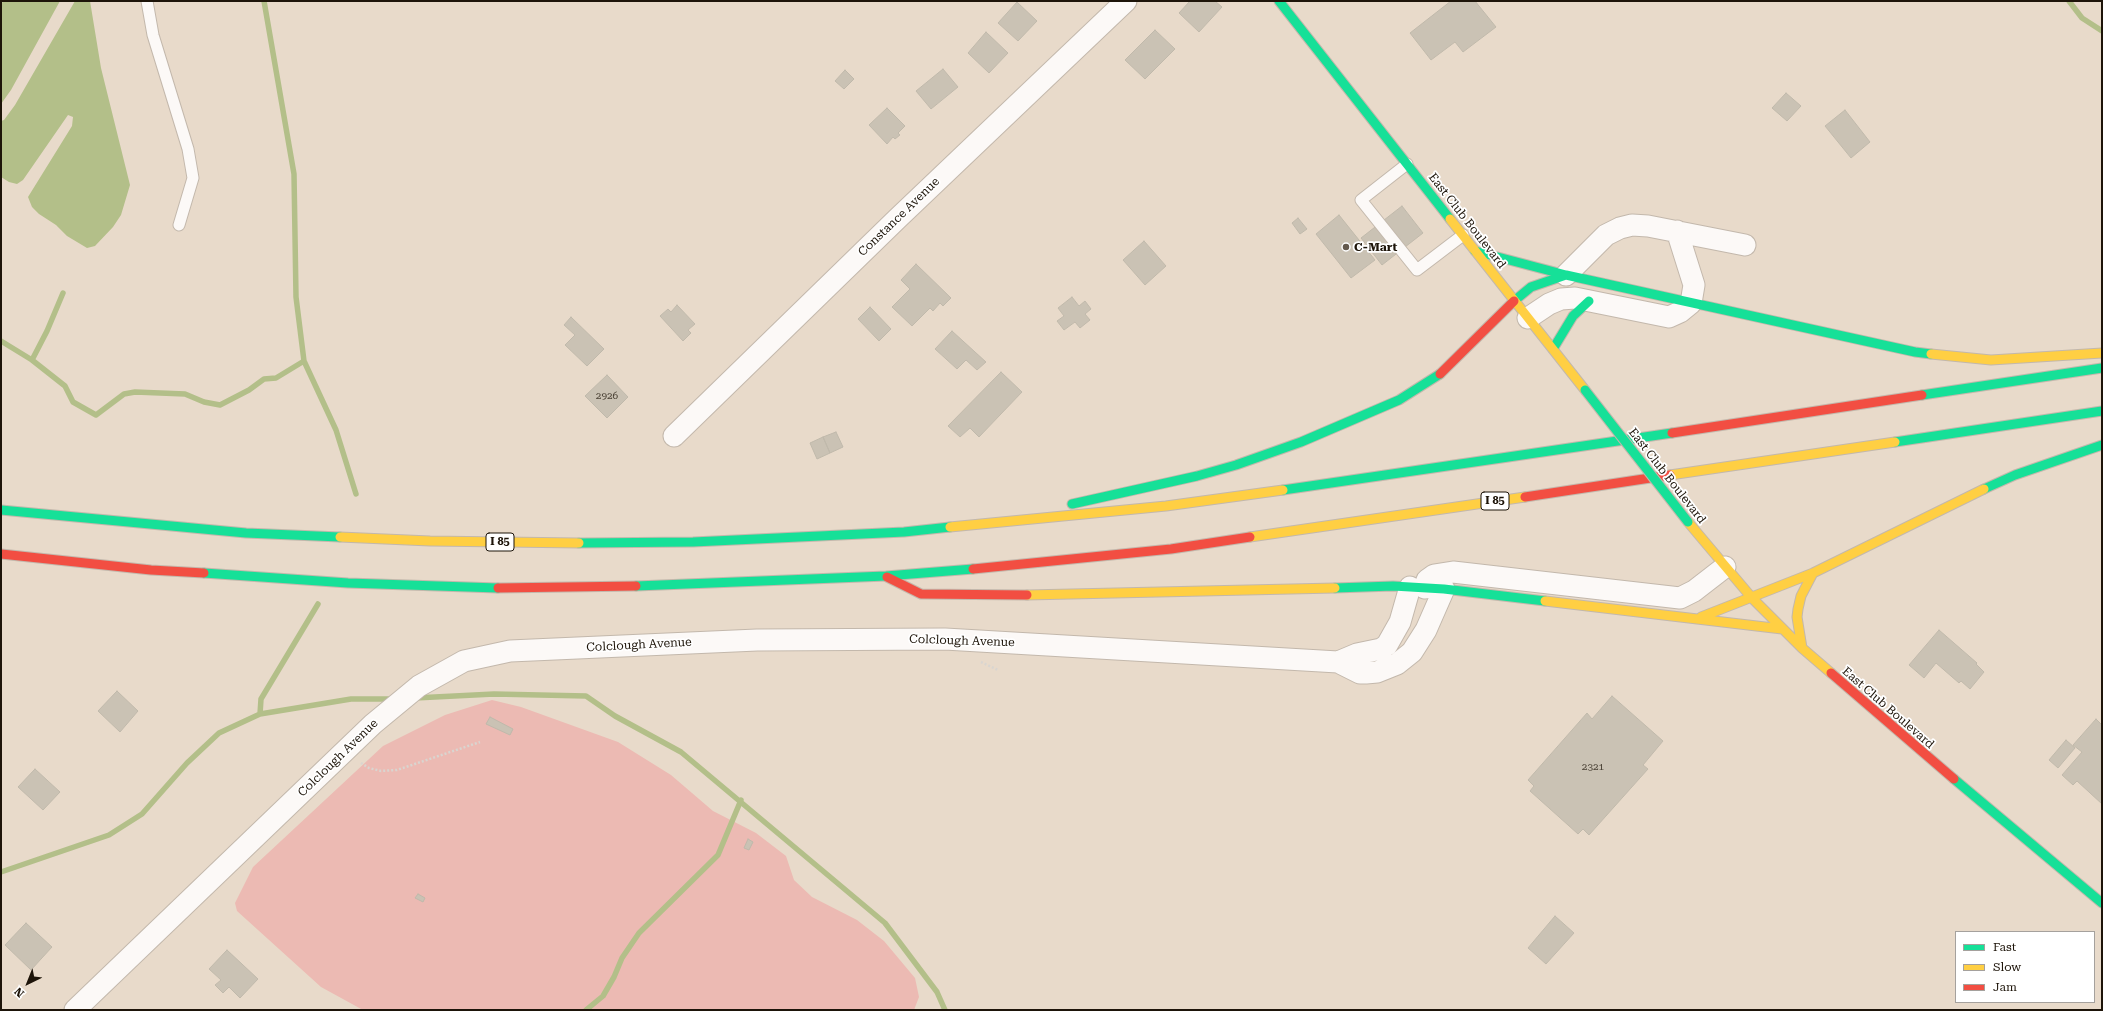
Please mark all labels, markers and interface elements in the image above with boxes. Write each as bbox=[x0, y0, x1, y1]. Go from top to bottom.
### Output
street label: East Club Boulevard bbox=[1425, 171, 1509, 271]
street label: Constance Avenue bbox=[855, 174, 943, 260]
place label: C-Mart bbox=[1354, 240, 1397, 254]
marker: C-Mart bbox=[1341, 242, 1351, 252]
house number: 2926 bbox=[596, 390, 618, 402]
street label: East Club Boulevard bbox=[1625, 426, 1709, 526]
road number: I 85 bbox=[1481, 492, 1509, 510]
road number: I 85 bbox=[486, 533, 514, 551]
street label: Colclough Avenue bbox=[909, 632, 1015, 650]
street label: Colclough Avenue bbox=[586, 635, 692, 655]
street label: East Club Boulevard bbox=[1839, 664, 1937, 752]
street label: Colclough Avenue bbox=[295, 716, 381, 800]
house number: 2321 bbox=[1582, 761, 1604, 773]
legend bbox=[1955, 931, 2095, 1003]
text: Fast bbox=[1993, 940, 2016, 954]
text: Slow bbox=[1993, 960, 2021, 974]
north arrow bbox=[8, 963, 48, 1003]
text: Jam bbox=[1993, 980, 2017, 994]
text: N bbox=[12, 985, 27, 1000]

